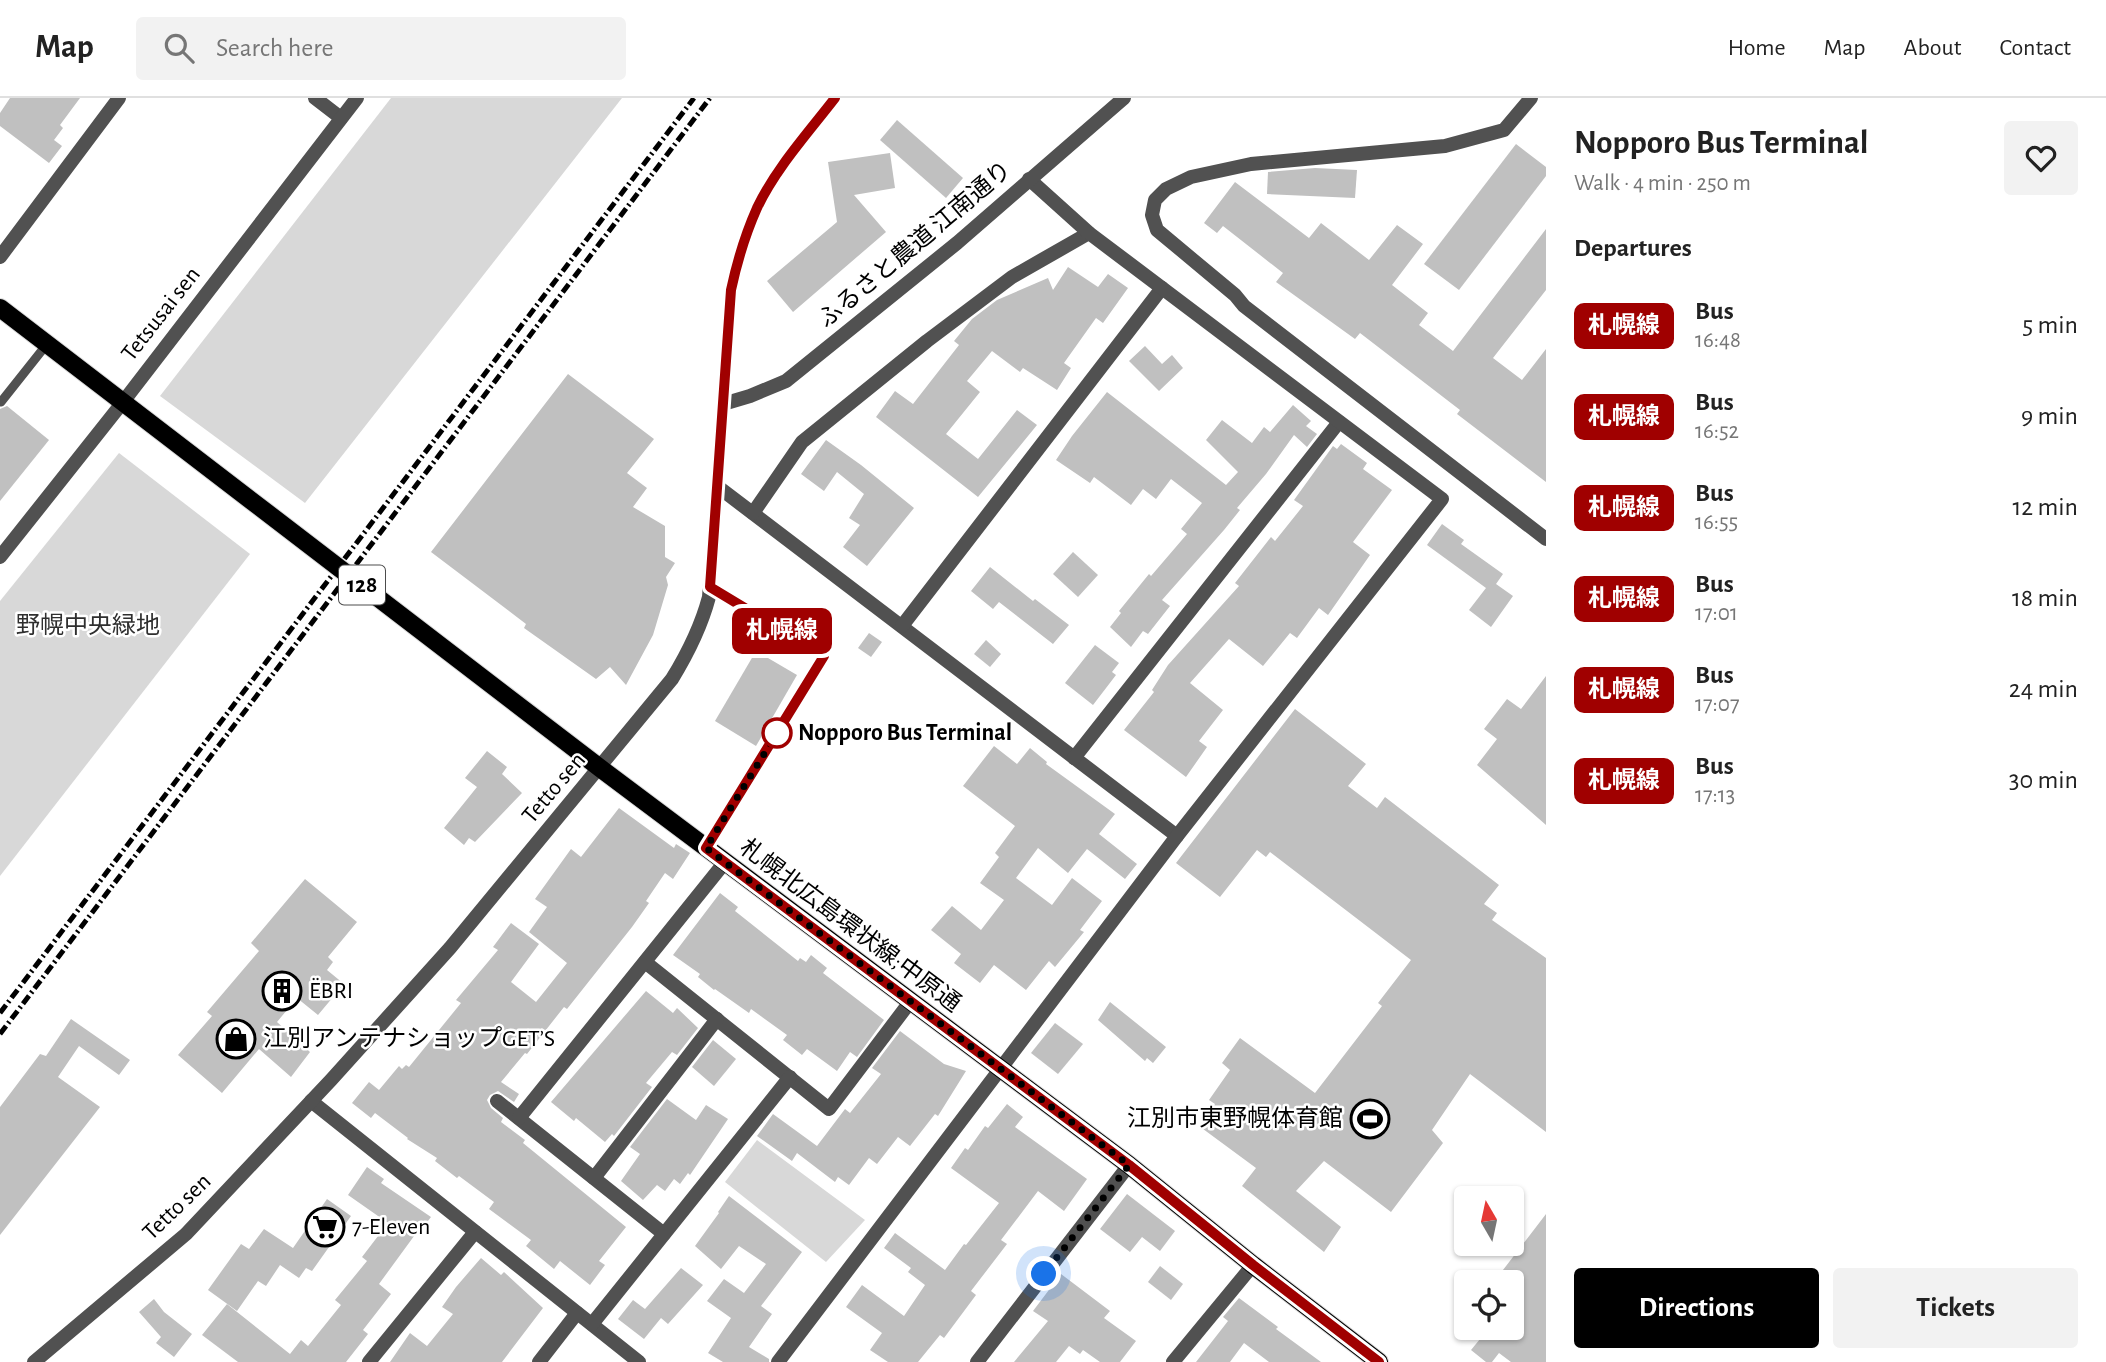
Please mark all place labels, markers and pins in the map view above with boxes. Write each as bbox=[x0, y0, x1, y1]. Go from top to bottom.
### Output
marker: Nopporo Bus Terminal bbox=[762, 718, 792, 748]
place label: Nopporo Bus Terminal bbox=[798, 721, 1012, 745]
building icon: ËBRI bbox=[261, 970, 303, 1012]
place label: ËBRI bbox=[309, 978, 353, 1003]
shop icon: 江別アンテナショップGET’S bbox=[215, 1018, 257, 1060]
place label: 江別アンテナショップGET’S bbox=[263, 1026, 555, 1051]
sports icon: 江別市東野幌体育館 bbox=[1349, 1098, 1391, 1140]
place label: 江別市東野幌体育館 bbox=[1127, 1105, 1343, 1131]
supermarket icon: 7-Eleven bbox=[304, 1206, 346, 1248]
place label: 7-Eleven bbox=[352, 1215, 430, 1239]

